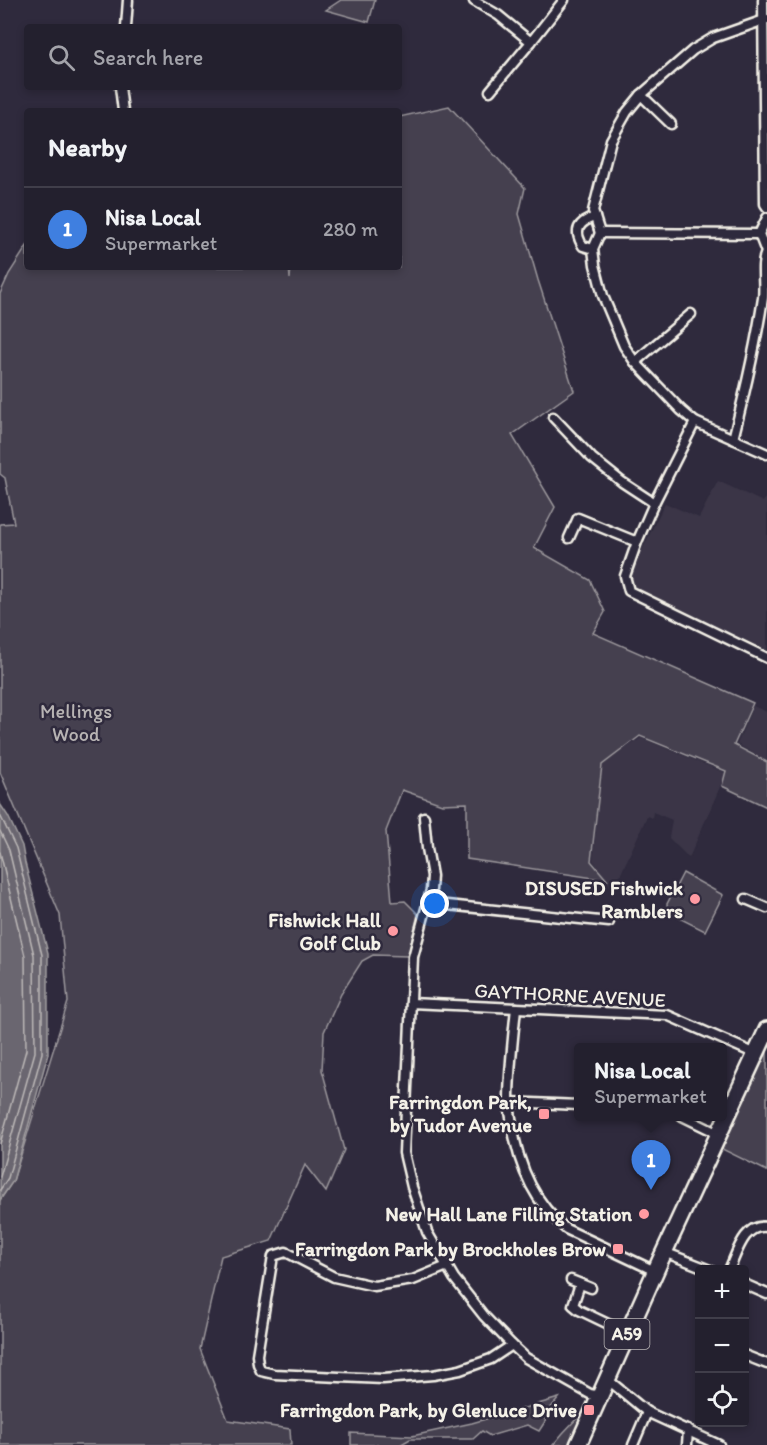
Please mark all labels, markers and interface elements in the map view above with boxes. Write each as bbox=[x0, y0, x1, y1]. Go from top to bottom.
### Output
search box bbox=[24, 24, 402, 90]
icon: search bbox=[45, 41, 78, 74]
text: Search here bbox=[93, 44, 203, 71]
text: Nearby bbox=[48, 131, 127, 163]
text: Nisa Local bbox=[105, 204, 201, 231]
text: 1 bbox=[63, 217, 72, 241]
text: 280 m bbox=[323, 217, 378, 241]
text: Supermarket bbox=[105, 231, 217, 255]
park label: Mellings Wood bbox=[40, 699, 112, 746]
place label: DISUSED Fishwick Ramblers bbox=[525, 876, 684, 923]
your location bbox=[420, 889, 449, 918]
marker: DISUSED Fishwick Ramblers bbox=[688, 892, 702, 906]
place label: Fishwick Hall Golf Club bbox=[268, 908, 381, 955]
marker: Fishwick Hall Golf Club bbox=[386, 924, 400, 938]
street label: GAYTHORNE AVENUE bbox=[474, 978, 666, 1012]
popup bbox=[574, 1043, 727, 1121]
text: Nisa Local bbox=[594, 1057, 690, 1084]
text: Supermarket bbox=[594, 1084, 707, 1108]
place label: Farringdon Park, by Tudor Avenue bbox=[389, 1090, 532, 1138]
marker: Farringdon Park, by Tudor Avenue bbox=[537, 1107, 551, 1121]
pin: 1 bbox=[632, 1140, 670, 1190]
place label: New Hall Lane Filling Station bbox=[385, 1202, 632, 1227]
marker: New Hall Lane Filling Station bbox=[637, 1207, 651, 1221]
place label: Farringdon Park by Brockholes Brow bbox=[295, 1237, 606, 1262]
marker: Farringdon Park by Brockholes Brow bbox=[611, 1242, 625, 1256]
map controls bbox=[695, 1265, 749, 1427]
button: + bbox=[695, 1265, 749, 1319]
road number: A59 bbox=[604, 1319, 650, 1349]
button: − bbox=[695, 1319, 749, 1373]
button: locate bbox=[695, 1373, 749, 1427]
place label: Farringdon Park, by Glenluce Drive bbox=[280, 1398, 577, 1423]
marker: Farringdon Park, by Glenluce Drive bbox=[582, 1403, 596, 1417]

